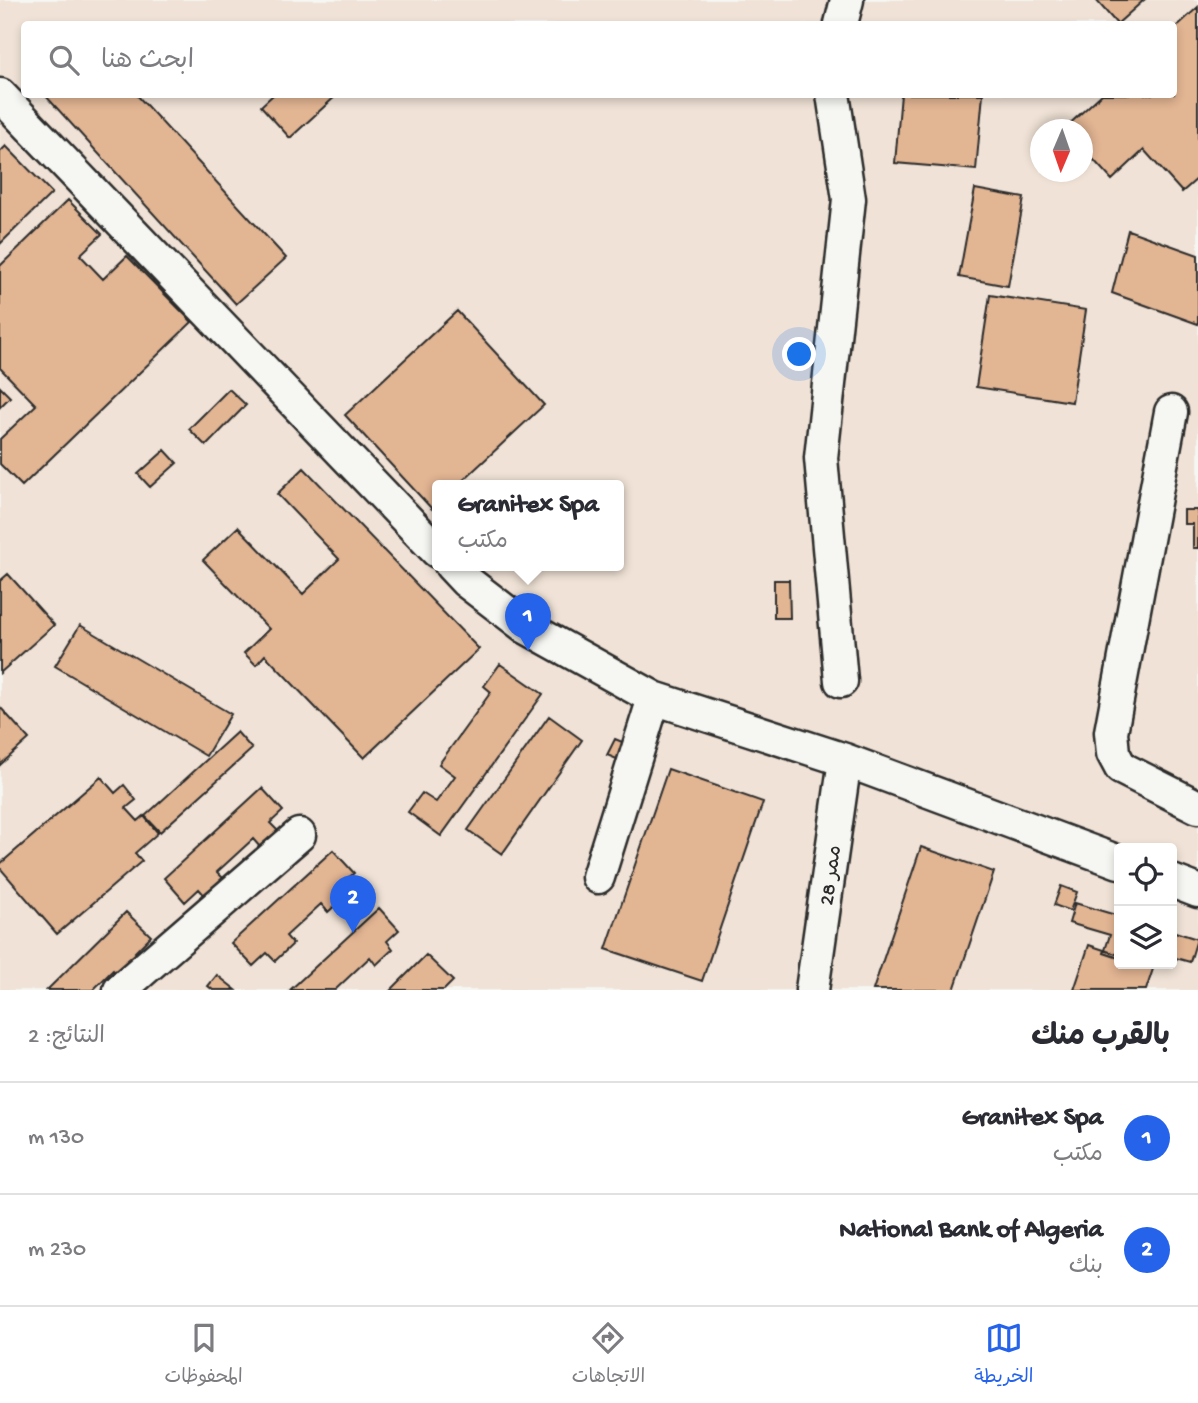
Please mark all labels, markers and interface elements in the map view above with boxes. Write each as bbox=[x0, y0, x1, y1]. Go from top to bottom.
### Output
search box bbox=[21, 21, 1177, 98]
icon: search bbox=[45, 41, 83, 79]
text: ابحث هنا bbox=[101, 47, 194, 78]
north arrow bbox=[1030, 119, 1093, 182]
your location bbox=[782, 337, 816, 371]
popup bbox=[432, 480, 624, 571]
text: Granitex Spa bbox=[457, 491, 599, 522]
text: مكتب bbox=[457, 529, 508, 556]
pin: 1 bbox=[505, 593, 551, 651]
map controls bbox=[1114, 843, 1177, 969]
button: locate bbox=[1114, 843, 1177, 906]
street label: ممر 28 bbox=[816, 844, 849, 907]
pin: 2 bbox=[330, 875, 376, 933]
button: layers bbox=[1114, 906, 1177, 969]
text: بالقرب منك bbox=[1031, 1021, 1170, 1056]
text: النتائج: 2 bbox=[28, 1024, 105, 1051]
text: Granitex Spa bbox=[962, 1104, 1103, 1135]
text: 130 m bbox=[28, 1125, 84, 1152]
text: 1 bbox=[1142, 1125, 1152, 1152]
text: مكتب bbox=[1053, 1142, 1103, 1169]
text: National Bank of Algeria bbox=[839, 1216, 1103, 1247]
text: 230 m bbox=[28, 1237, 86, 1264]
text: 2 bbox=[1141, 1237, 1153, 1264]
text: بنك bbox=[1069, 1254, 1103, 1281]
tab: المحفوظات bbox=[165, 1319, 243, 1392]
tab: الاتجاهات bbox=[572, 1319, 645, 1392]
tab: الخريطة bbox=[974, 1319, 1033, 1392]

